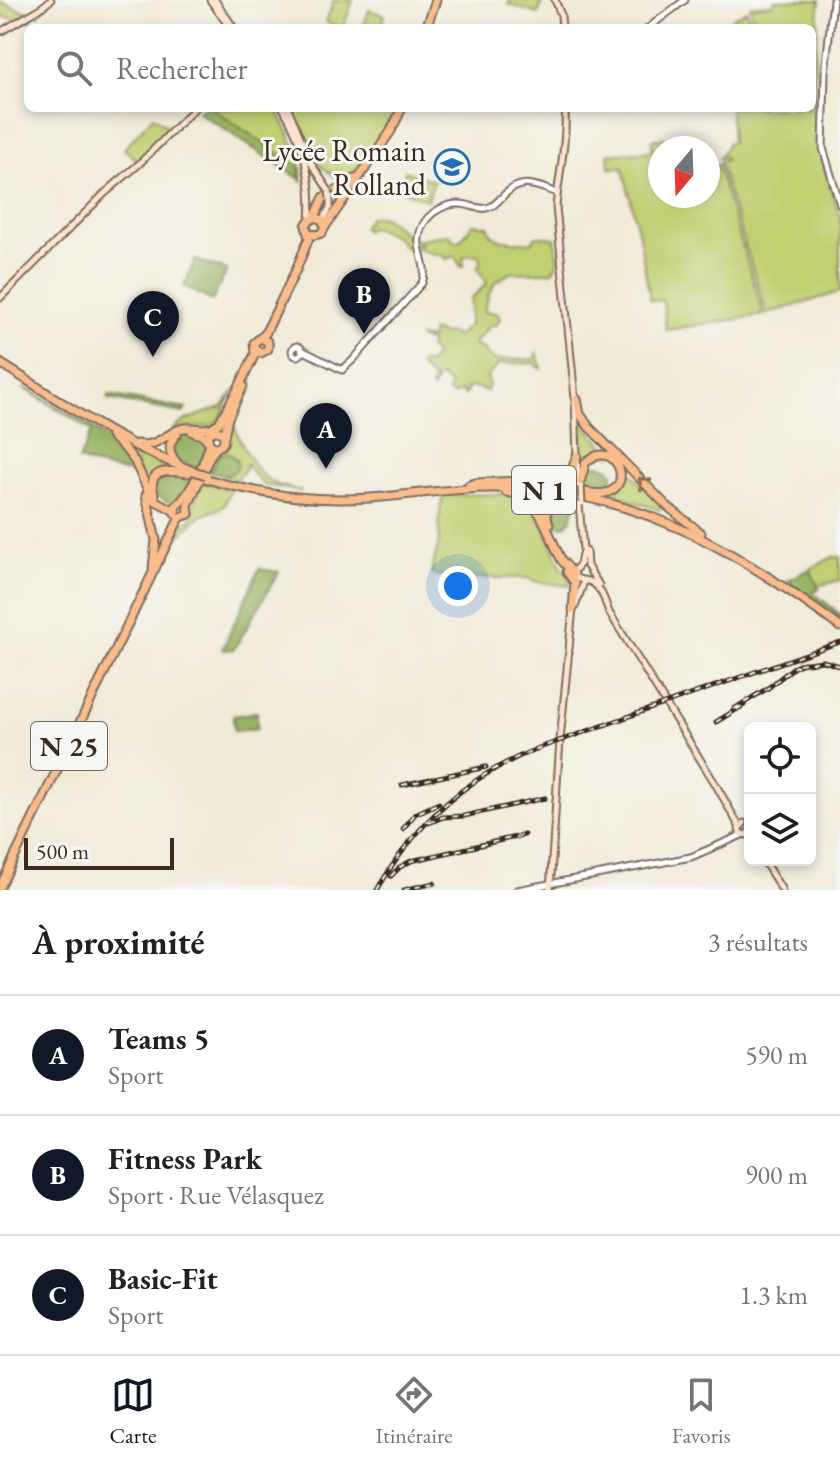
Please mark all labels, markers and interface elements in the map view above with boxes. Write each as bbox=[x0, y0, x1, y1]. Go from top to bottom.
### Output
search box bbox=[24, 24, 816, 112]
icon: search bbox=[52, 46, 96, 90]
text: Rechercher bbox=[116, 49, 248, 88]
place label: Lycée Romain Rolland bbox=[262, 131, 427, 204]
north arrow bbox=[648, 136, 720, 208]
school or university icon: Lycée Romain Rolland bbox=[433, 148, 471, 186]
pin: B bbox=[338, 268, 390, 334]
pin: C bbox=[127, 291, 179, 357]
pin: A bbox=[300, 403, 352, 469]
road number: N 1 bbox=[512, 466, 576, 514]
one-way arrow bbox=[638, 477, 653, 491]
your location bbox=[438, 566, 478, 606]
road number: N 25 bbox=[31, 722, 107, 770]
map controls bbox=[744, 722, 816, 866]
button: locate bbox=[744, 722, 816, 794]
button: layers bbox=[744, 794, 816, 866]
scale bar bbox=[24, 834, 174, 870]
text: 500 m bbox=[36, 837, 89, 866]
text: À proximité bbox=[32, 920, 205, 964]
text: 3 résultats bbox=[708, 925, 808, 959]
text: Teams 5 bbox=[108, 1019, 210, 1058]
text: A bbox=[49, 1038, 67, 1072]
text: 590 m bbox=[745, 1038, 808, 1072]
text: Sport bbox=[108, 1058, 163, 1092]
text: Fitness Park bbox=[108, 1139, 262, 1178]
text: B bbox=[50, 1158, 66, 1192]
text: 900 m bbox=[745, 1158, 808, 1192]
text: Sport · Rue Vélasquez bbox=[108, 1178, 324, 1212]
text: Basic-Fit bbox=[108, 1259, 218, 1298]
text: C bbox=[49, 1278, 67, 1312]
text: 1.3 km bbox=[739, 1278, 808, 1312]
text: Sport bbox=[108, 1298, 163, 1332]
tab: Carte bbox=[109, 1373, 157, 1450]
tab: Itinéraire bbox=[376, 1373, 453, 1450]
tab: Favoris bbox=[672, 1373, 731, 1450]

